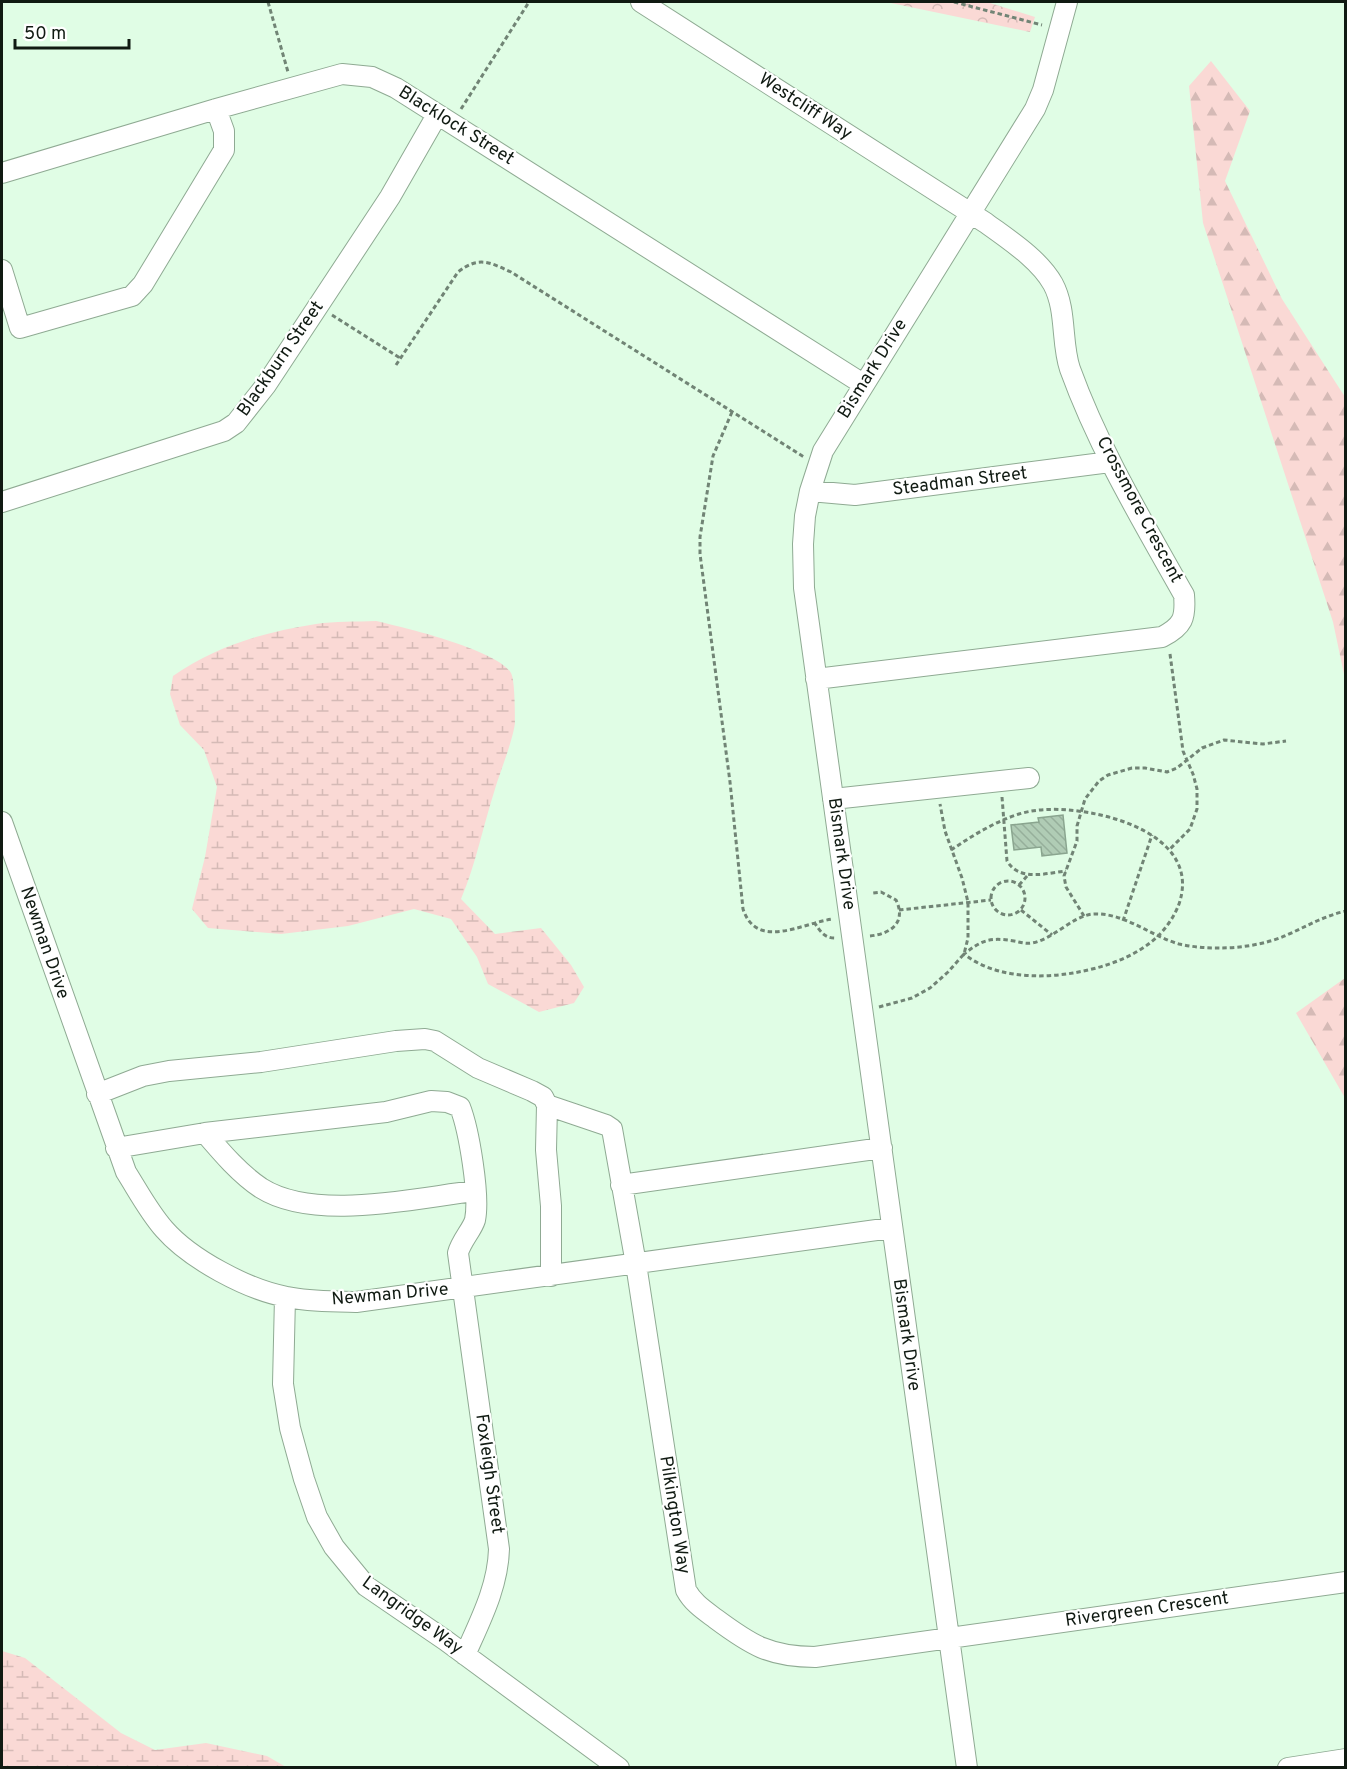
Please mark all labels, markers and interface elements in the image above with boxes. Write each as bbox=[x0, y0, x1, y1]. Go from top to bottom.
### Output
scale bar bbox=[15, 12, 129, 50]
text: 50 m bbox=[24, 23, 66, 46]
street label: Westcliff Way bbox=[754, 68, 856, 146]
street label: Blacklock Street bbox=[394, 81, 518, 171]
street label: Blackburn Street bbox=[233, 297, 329, 421]
street label: Bismark Drive bbox=[833, 315, 913, 423]
street label: Crossmore Crescent bbox=[1091, 433, 1187, 587]
street label: Steadman Street bbox=[891, 462, 1029, 502]
street label: Bismark Drive bbox=[822, 796, 860, 912]
street label: Newman Drive bbox=[14, 884, 74, 1002]
street label: Bismark Drive bbox=[887, 1277, 925, 1393]
street label: Newman Drive bbox=[331, 1278, 449, 1312]
street label: Foxleigh Street bbox=[469, 1413, 509, 1535]
street label: Pilkington Way bbox=[653, 1454, 695, 1576]
street label: Langridge Way bbox=[357, 1572, 467, 1660]
street label: Rivergreen Crescent bbox=[1064, 1587, 1230, 1633]

